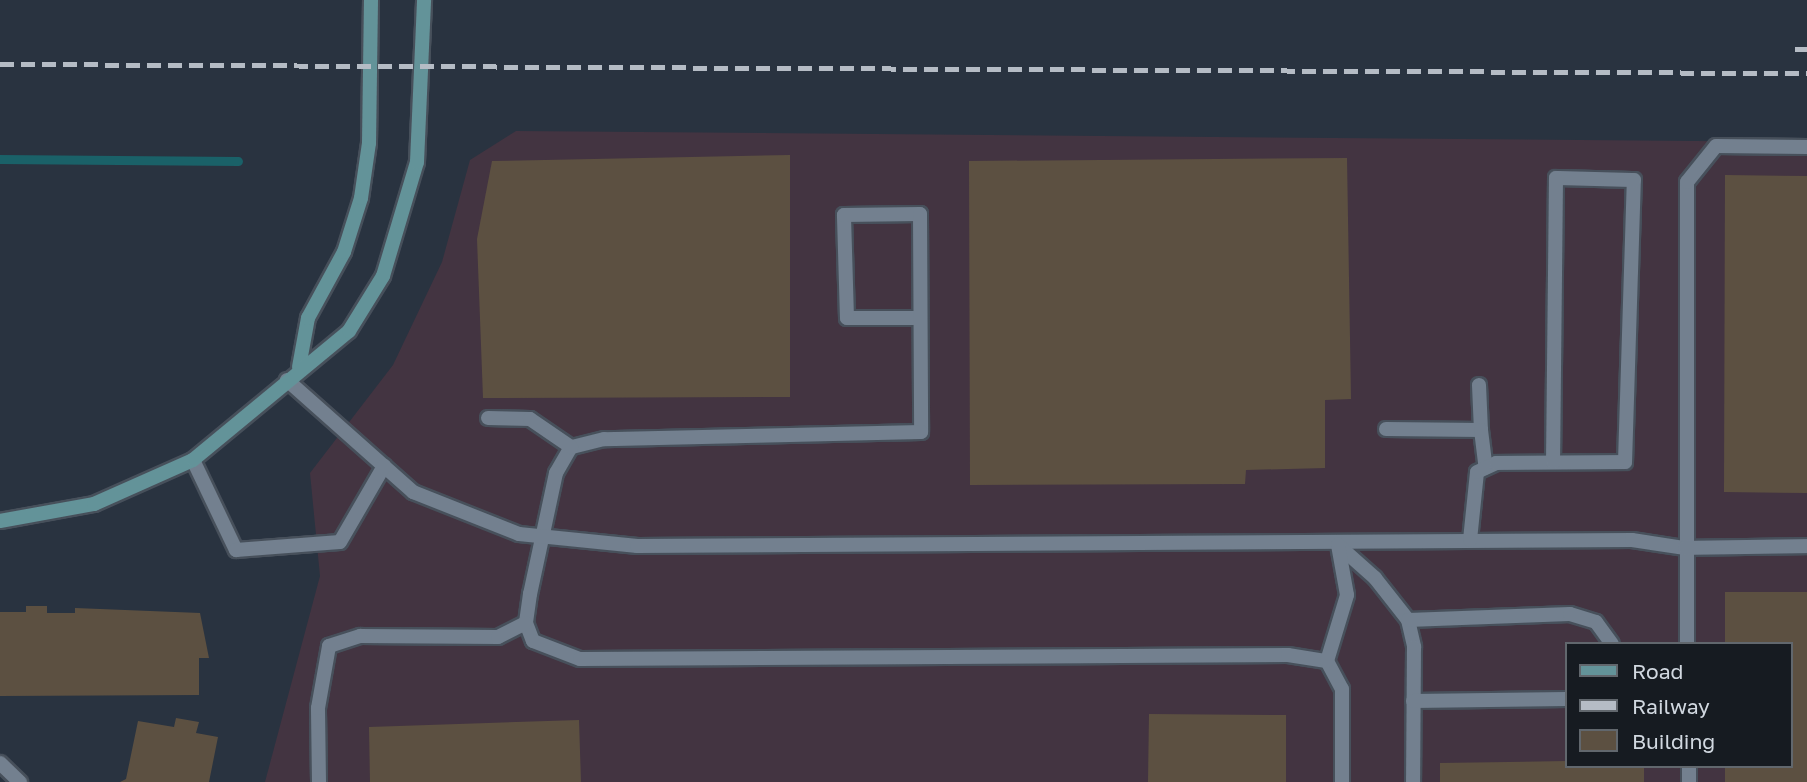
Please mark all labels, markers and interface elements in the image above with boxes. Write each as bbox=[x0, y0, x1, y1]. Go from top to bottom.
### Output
legend bbox=[1566, 642, 1793, 768]
text: Road bbox=[1632, 658, 1683, 684]
text: Railway bbox=[1632, 693, 1710, 719]
text: Building bbox=[1632, 728, 1715, 754]

